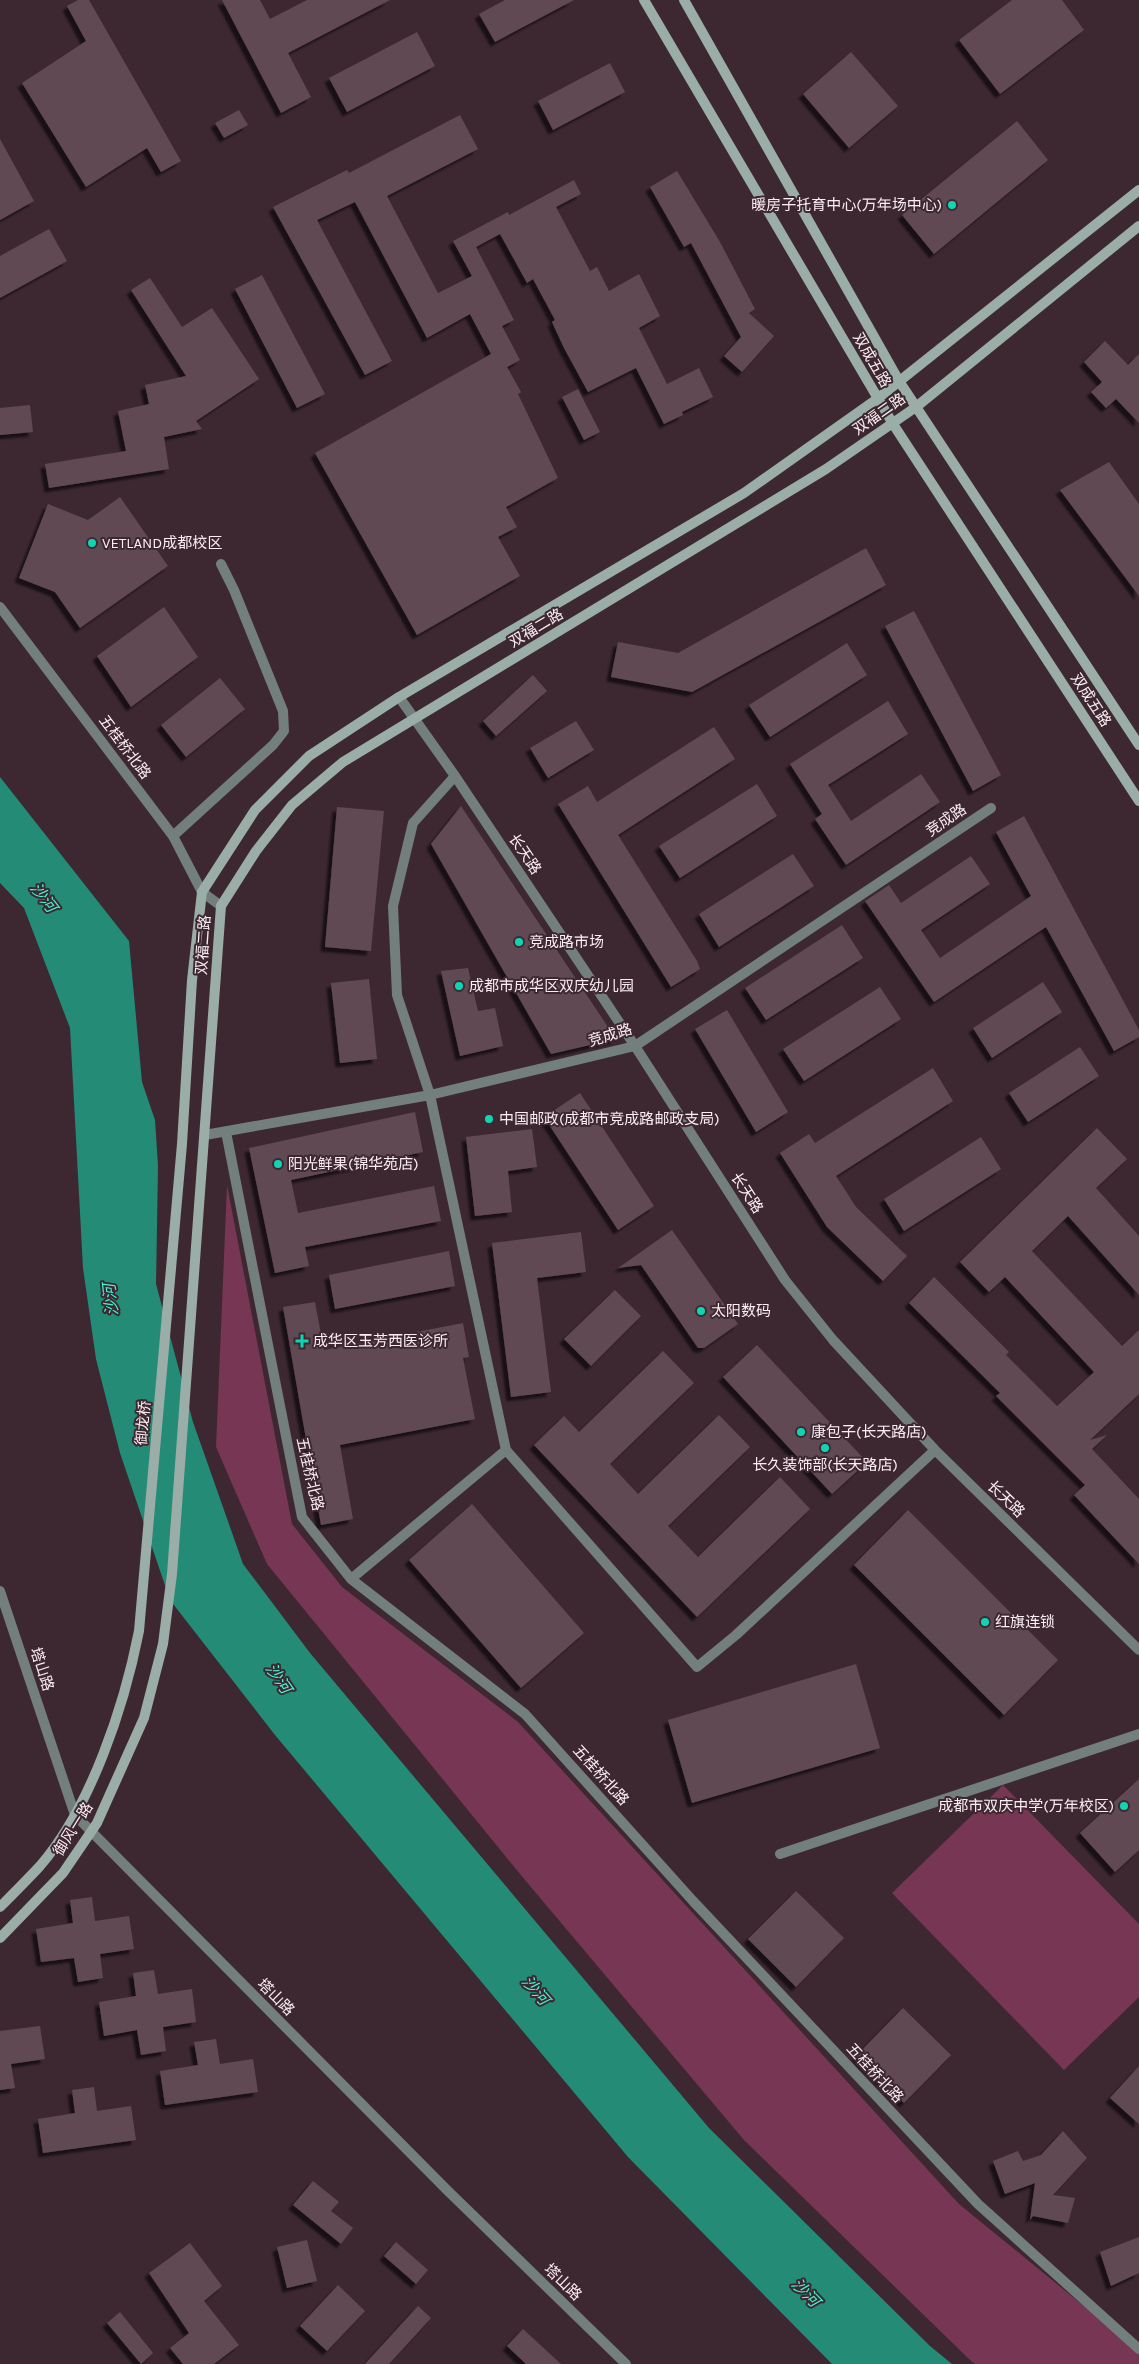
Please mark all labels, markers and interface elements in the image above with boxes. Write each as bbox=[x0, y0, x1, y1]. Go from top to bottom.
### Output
place label: 暖房子托育中心(万年场中心) bbox=[751, 196, 942, 214]
marker: 暖房子托育中心(万年场中心) bbox=[946, 199, 958, 211]
street label: 双成五路 bbox=[849, 330, 895, 390]
street label: 双福二路 bbox=[849, 389, 909, 439]
place label: VETLAND成都校区 bbox=[102, 534, 222, 552]
marker: VETLAND成都校区 bbox=[86, 537, 98, 549]
street label: 双福二路 bbox=[506, 605, 566, 651]
street label: 双成五路 bbox=[1067, 670, 1115, 730]
street label: 五桂桥北路 bbox=[95, 712, 155, 782]
street label: 竞成路 bbox=[922, 800, 970, 840]
street label: 长天路 bbox=[505, 830, 545, 878]
water label: 沙河 bbox=[26, 879, 63, 918]
street label: 双福二路 bbox=[192, 914, 214, 976]
place label: 竞成路市场 bbox=[529, 933, 604, 951]
marker: 竞成路市场 bbox=[513, 936, 525, 948]
place label: 成都市成华区双庆幼儿园 bbox=[469, 977, 634, 995]
marker: 成都市成华区双庆幼儿园 bbox=[453, 980, 465, 992]
street label: 竞成路 bbox=[586, 1020, 634, 1050]
place label: 中国邮政(成都市竞成路邮政支局) bbox=[499, 1110, 720, 1128]
marker: 中国邮政(成都市竞成路邮政支局) bbox=[483, 1113, 495, 1125]
place label: 阳光鲜果(锦华苑店) bbox=[288, 1155, 419, 1173]
marker: 阳光鲜果(锦华苑店) bbox=[272, 1158, 284, 1170]
street label: 长天路 bbox=[727, 1169, 767, 1217]
water label: 沙河 bbox=[99, 1280, 122, 1317]
place label: 太阳数码 bbox=[711, 1302, 771, 1320]
marker: 太阳数码 bbox=[695, 1305, 707, 1317]
place label: 成华区玉芳西医诊所 bbox=[313, 1332, 448, 1350]
marker: 成华区玉芳西医诊所 bbox=[295, 1334, 309, 1348]
street label: 御龙桥 bbox=[132, 1400, 154, 1446]
place label: 康包子(长天路店) bbox=[811, 1423, 927, 1441]
marker: 康包子(长天路店) bbox=[795, 1426, 807, 1438]
street label: 五桂桥北路 bbox=[293, 1435, 327, 1513]
marker: 长久装饰部(长天路店) bbox=[819, 1442, 831, 1454]
place label: 长久装饰部(长天路店) bbox=[752, 1456, 898, 1474]
street label: 长天路 bbox=[984, 1477, 1028, 1521]
place label: 红旗连锁 bbox=[995, 1613, 1055, 1631]
marker: 红旗连锁 bbox=[979, 1616, 991, 1628]
street label: 塔山路 bbox=[26, 1645, 58, 1693]
water label: 沙河 bbox=[262, 1660, 297, 1699]
street label: 五桂桥北路 bbox=[569, 1741, 633, 1809]
place label: 成都市双庆中学(万年校区) bbox=[938, 1797, 1114, 1815]
street label: 御风一路 bbox=[49, 1799, 97, 1859]
marker: 成都市双庆中学(万年校区) bbox=[1118, 1800, 1130, 1812]
water label: 沙河 bbox=[518, 1972, 555, 2011]
street label: 塔山路 bbox=[254, 1975, 298, 2019]
street label: 五桂桥北路 bbox=[843, 2039, 907, 2107]
street label: 塔山路 bbox=[541, 2260, 585, 2304]
water label: 沙河 bbox=[788, 2274, 826, 2313]

